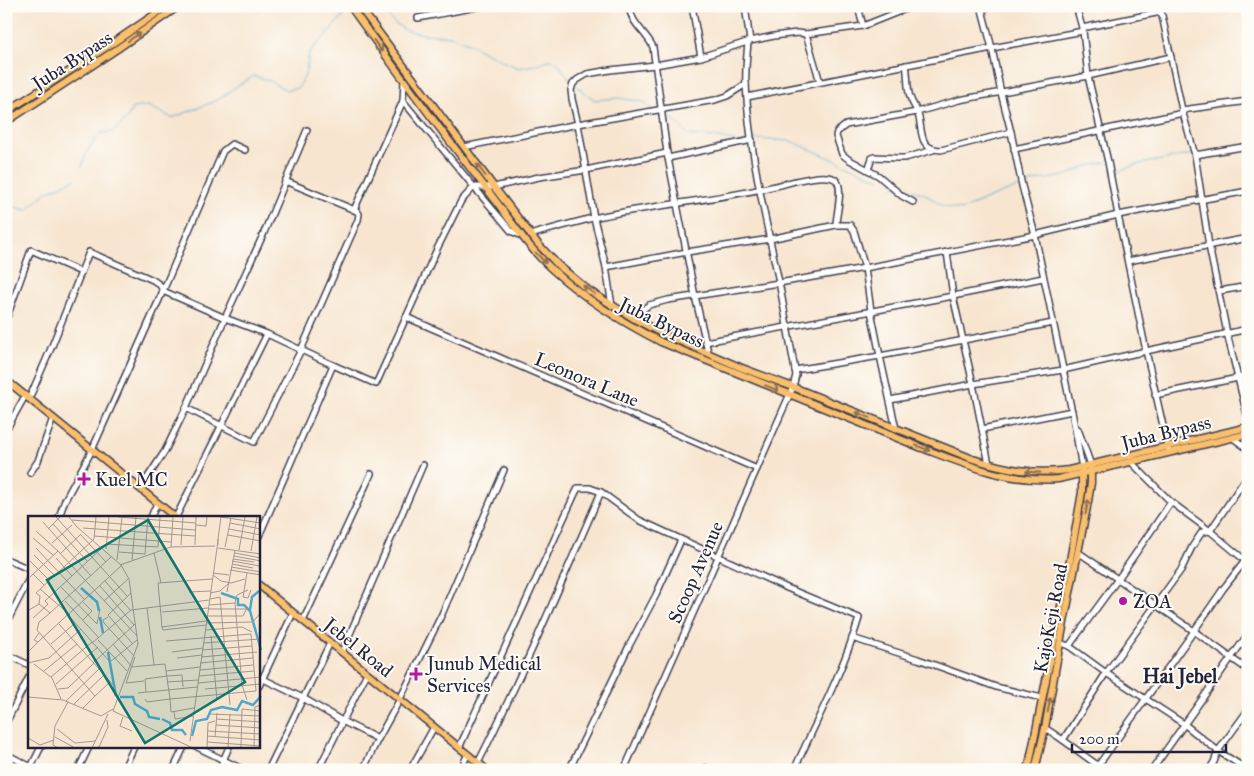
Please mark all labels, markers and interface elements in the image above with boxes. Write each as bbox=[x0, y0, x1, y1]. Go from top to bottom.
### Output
street label: Juba Bypass bbox=[26, 26, 118, 97]
one-way arrow bbox=[127, 32, 141, 42]
one-way arrow bbox=[373, 39, 383, 53]
one-way arrow bbox=[476, 163, 486, 177]
one-way arrow bbox=[535, 252, 547, 265]
one-way arrow bbox=[582, 285, 596, 295]
street label: Juba Bypass bbox=[613, 291, 708, 354]
street label: Leonora Lane bbox=[531, 347, 643, 412]
one-way arrow bbox=[764, 383, 779, 393]
one-way arrow bbox=[856, 410, 871, 420]
street label: Juba Bypass bbox=[1117, 410, 1214, 456]
one-way arrow bbox=[915, 444, 930, 453]
one-way arrow bbox=[1026, 467, 1042, 476]
place label: Kuel MC bbox=[95, 468, 168, 491]
marker: Kuel MC bbox=[77, 472, 91, 486]
one-way arrow bbox=[1082, 500, 1092, 516]
inset map bbox=[28, 516, 260, 748]
street label: Scoop Avenue bbox=[663, 518, 728, 627]
street label: KajoKeji Road bbox=[1029, 561, 1072, 675]
place label: ZOA bbox=[1133, 590, 1172, 613]
marker: ZOA bbox=[1117, 595, 1129, 607]
street label: Jebel Road bbox=[317, 611, 398, 683]
place label: Junub Medical Services bbox=[425, 652, 542, 697]
district label: Hai Jebel bbox=[1142, 664, 1218, 690]
marker: Junub Medical Services bbox=[409, 667, 423, 681]
one-way arrow bbox=[1044, 697, 1054, 713]
scale bar bbox=[1072, 721, 1225, 753]
text: 200 m bbox=[1079, 730, 1120, 748]

